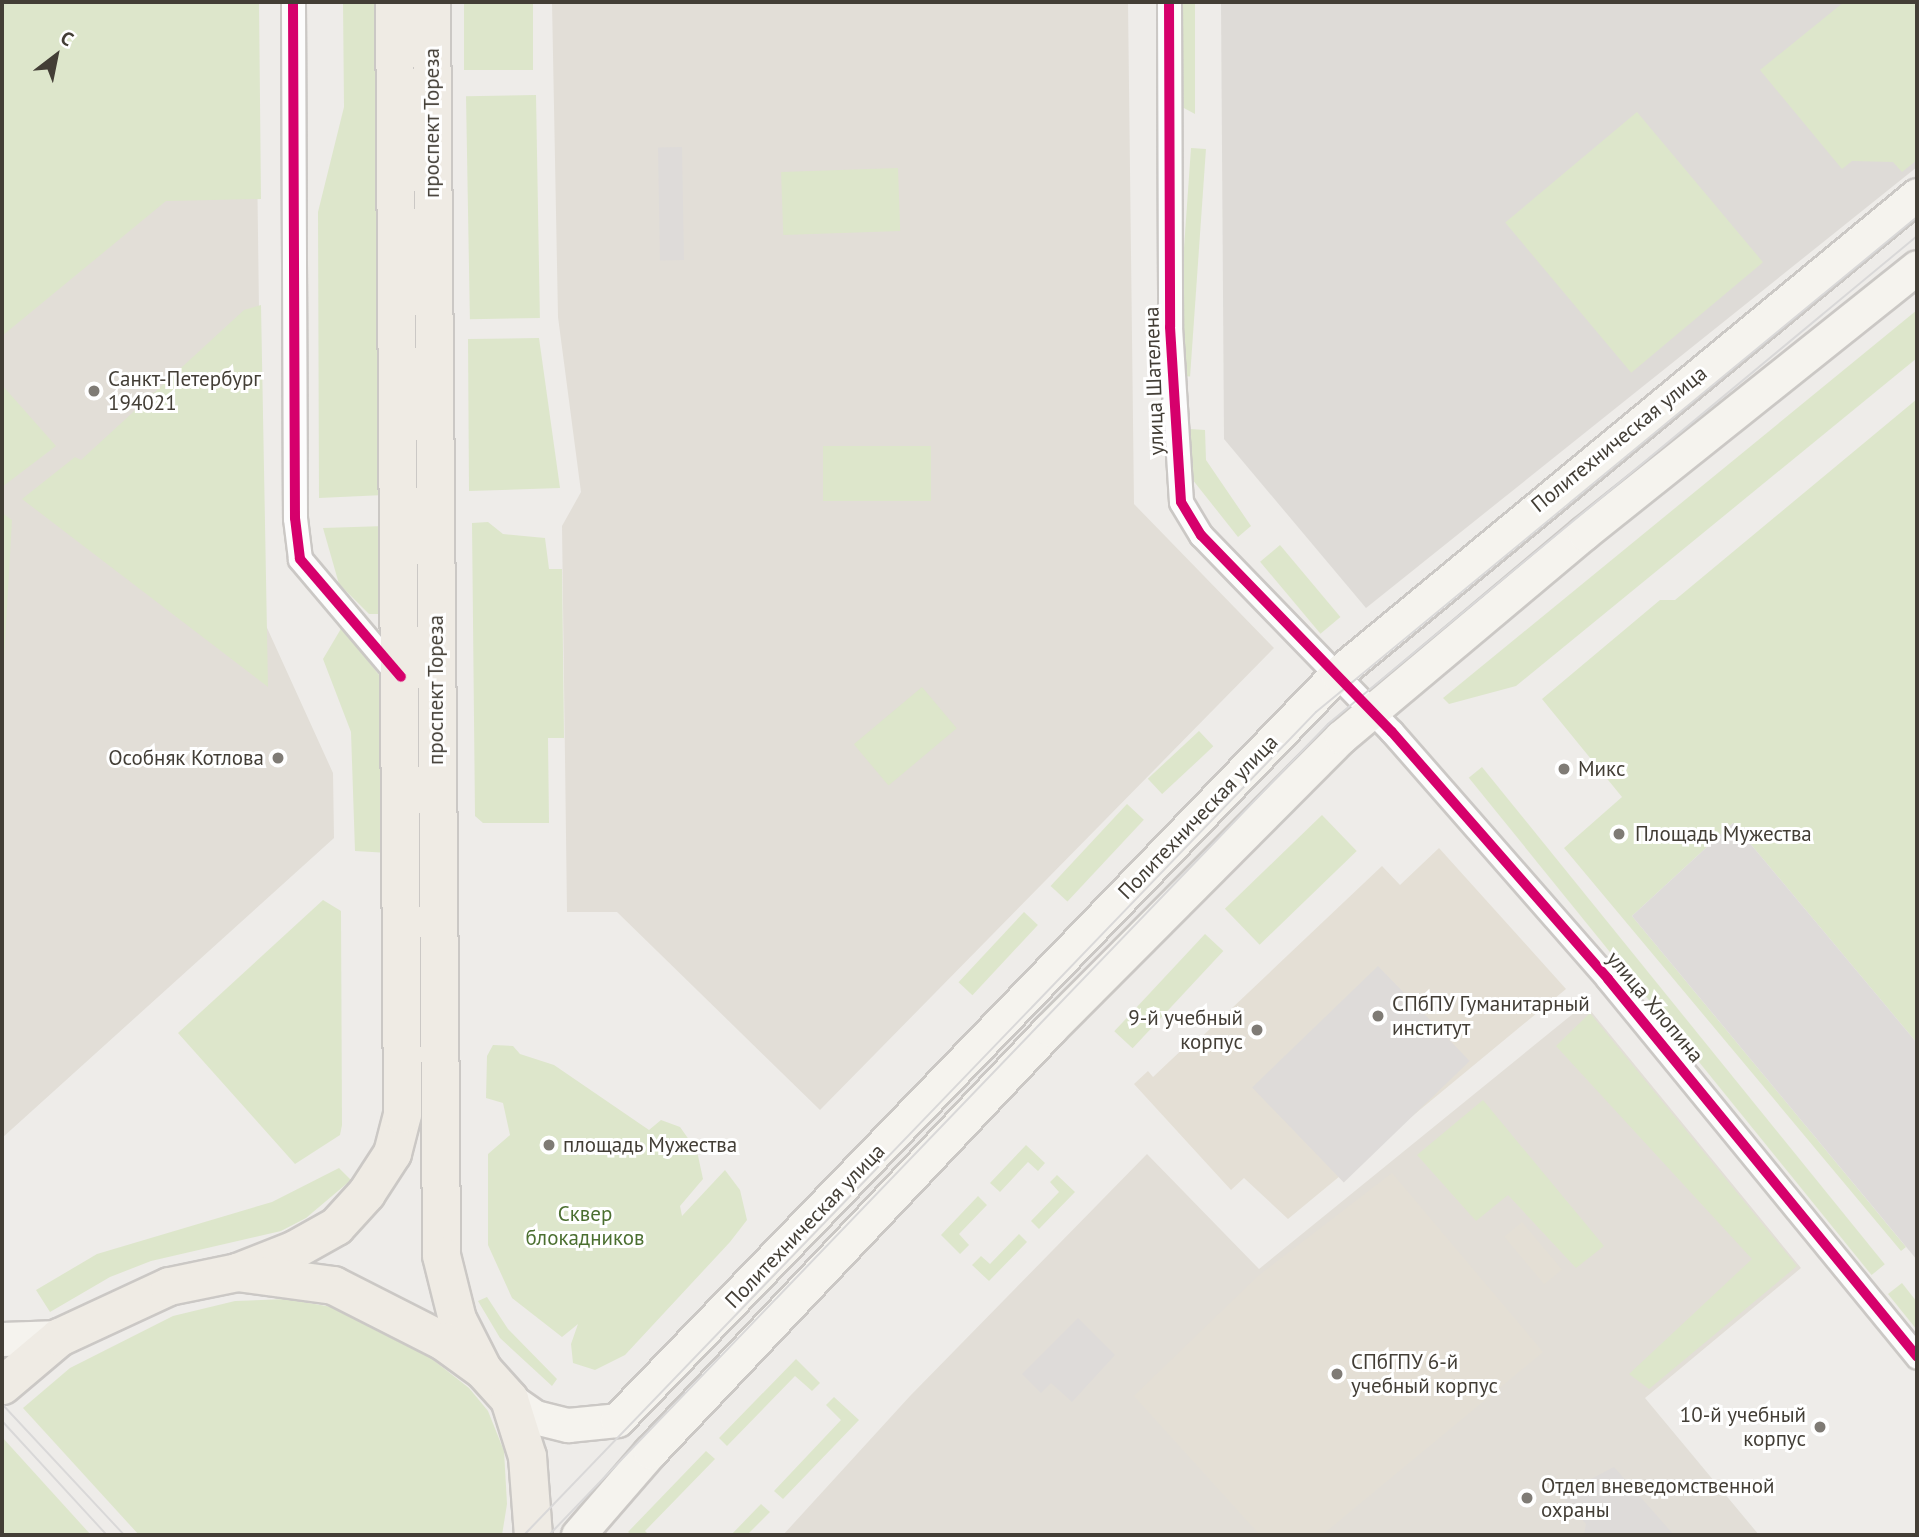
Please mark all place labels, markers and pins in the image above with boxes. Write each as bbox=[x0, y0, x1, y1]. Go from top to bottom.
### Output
place label: Санкт-Петербург 194021 bbox=[108, 366, 261, 416]
marker: Санкт-Петербург 194021 bbox=[86, 383, 102, 399]
place label: Особняк Котлова bbox=[108, 745, 264, 771]
marker: Особняк Котлова bbox=[270, 750, 286, 766]
place label: Микс bbox=[1578, 756, 1625, 782]
marker: Микс bbox=[1556, 761, 1572, 777]
place label: Площадь Мужества bbox=[1635, 821, 1813, 847]
marker: Площадь Мужества bbox=[1609, 824, 1629, 844]
place label: СПбПУ Гуманитарный институт bbox=[1392, 991, 1590, 1041]
place label: 9-й учебный корпус bbox=[1128, 1005, 1243, 1055]
marker: СПбПУ Гуманитарный институт bbox=[1370, 1008, 1386, 1024]
marker: 9-й учебный корпус bbox=[1249, 1022, 1265, 1038]
place label: площадь Мужества bbox=[563, 1132, 738, 1158]
marker: площадь Мужества bbox=[541, 1137, 557, 1153]
place label: СПбГПУ 6-й учебный корпус bbox=[1351, 1349, 1498, 1399]
marker: СПбГПУ 6-й учебный корпус bbox=[1329, 1366, 1345, 1382]
place label: 10-й учебный корпус bbox=[1680, 1402, 1806, 1452]
marker: 10-й учебный корпус bbox=[1812, 1419, 1828, 1435]
place label: Отдел вневедомственной охраны bbox=[1541, 1473, 1774, 1523]
marker: Отдел вневедомственной охраны bbox=[1519, 1490, 1535, 1506]

